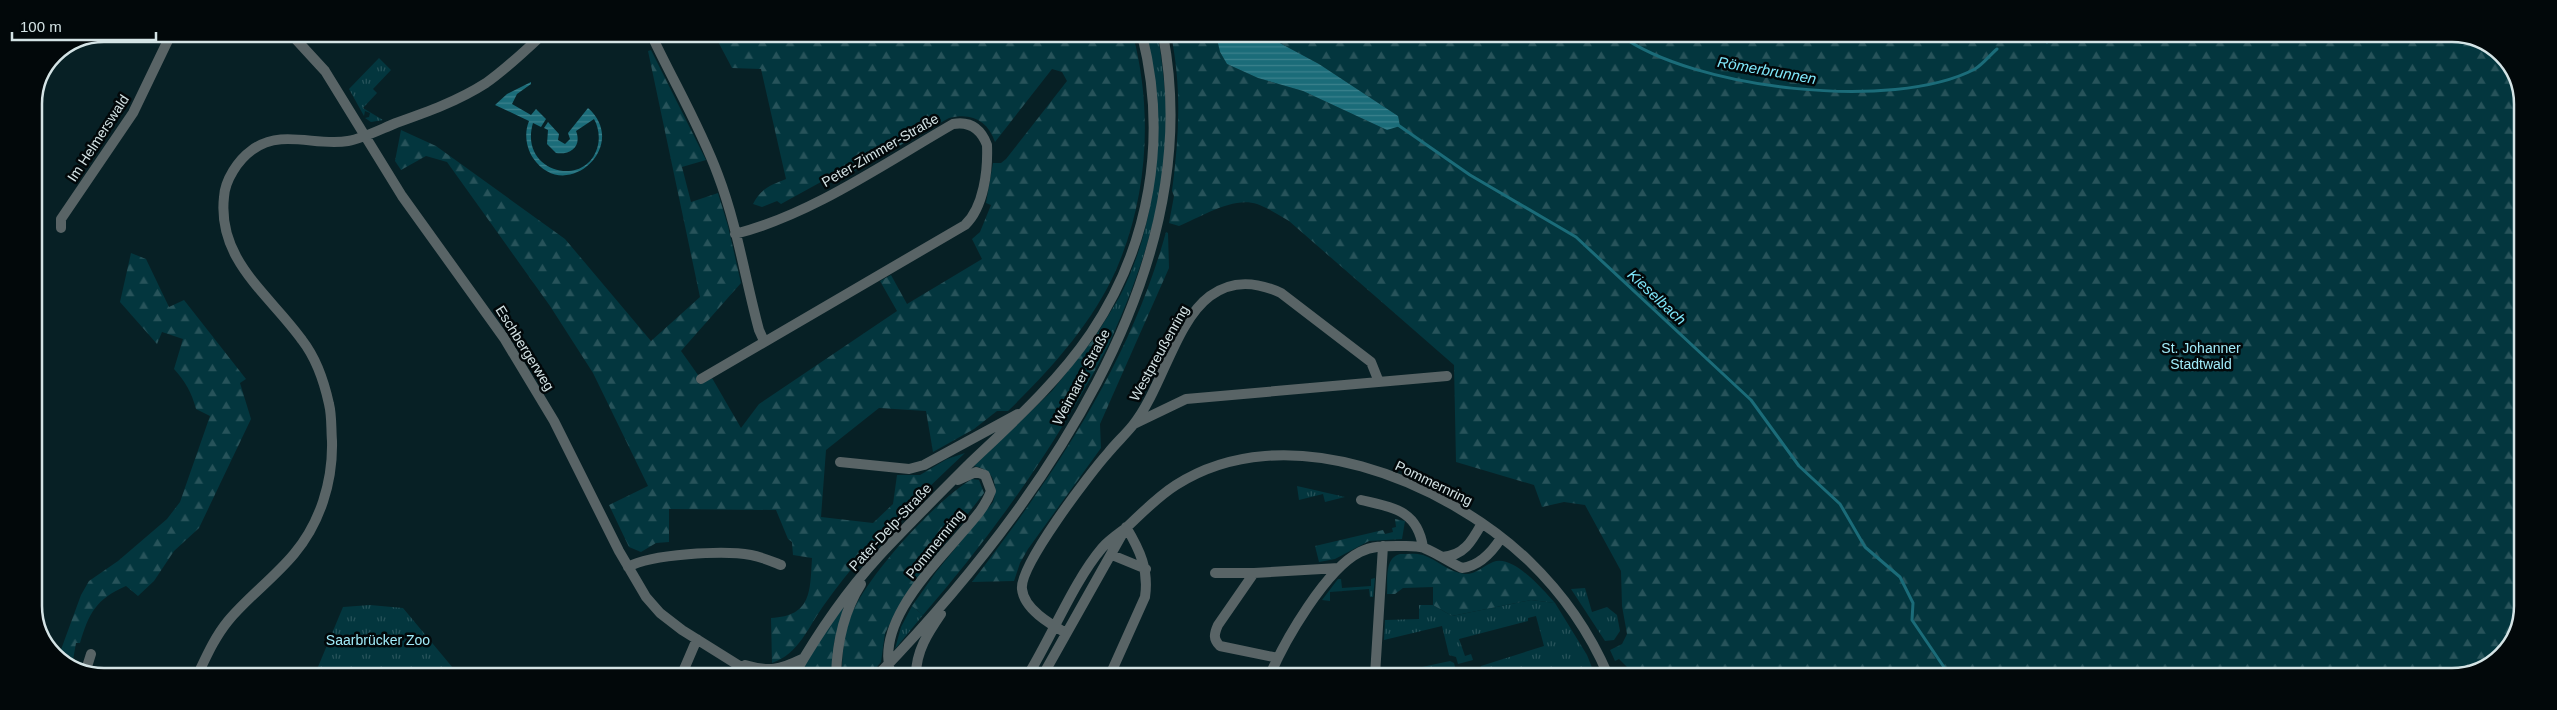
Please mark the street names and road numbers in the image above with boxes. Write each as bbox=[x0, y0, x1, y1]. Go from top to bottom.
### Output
street label: Im Helmerswald bbox=[64, 92, 132, 184]
street label: Peter-Zimmer-Straße bbox=[819, 110, 941, 190]
street label: Westpreußenring bbox=[1126, 302, 1192, 404]
street label: Eschbergerweg bbox=[492, 303, 558, 393]
street label: Weimarer Straße bbox=[1049, 326, 1113, 428]
street label: Pommernring bbox=[1393, 457, 1475, 509]
street label: Pater-Delp-Straße bbox=[845, 480, 935, 574]
street label: Pommernring bbox=[902, 506, 968, 582]

